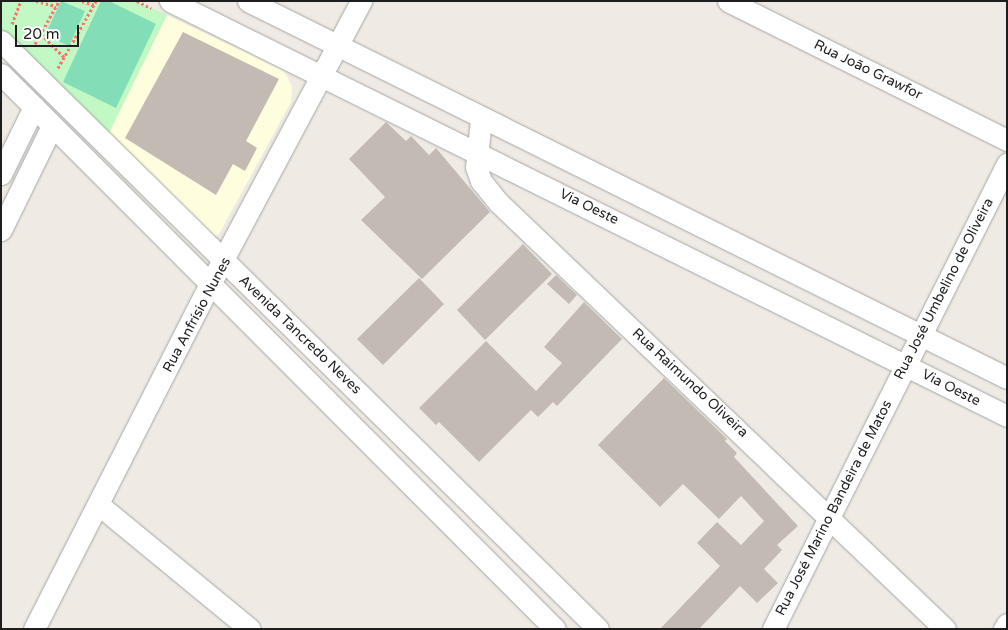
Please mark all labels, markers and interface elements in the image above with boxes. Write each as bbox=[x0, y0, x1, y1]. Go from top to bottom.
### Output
scale bar bbox=[18, 15, 81, 47]
text: 20 m bbox=[23, 25, 60, 43]
street label: Rua João Grawfor bbox=[811, 36, 925, 104]
street label: Via Oeste bbox=[557, 186, 621, 228]
street label: Rua José Umbelino de Oliveira bbox=[891, 195, 997, 383]
street label: Rua Anfrísio Nunes bbox=[160, 255, 234, 375]
street label: Avenida Tancredo Neves bbox=[235, 272, 365, 398]
street label: Rua Raimundo Oliveira bbox=[629, 325, 751, 441]
street label: Via Oeste bbox=[919, 366, 983, 410]
street label: Rua José Marino Bandeira de Matos bbox=[772, 397, 896, 619]

